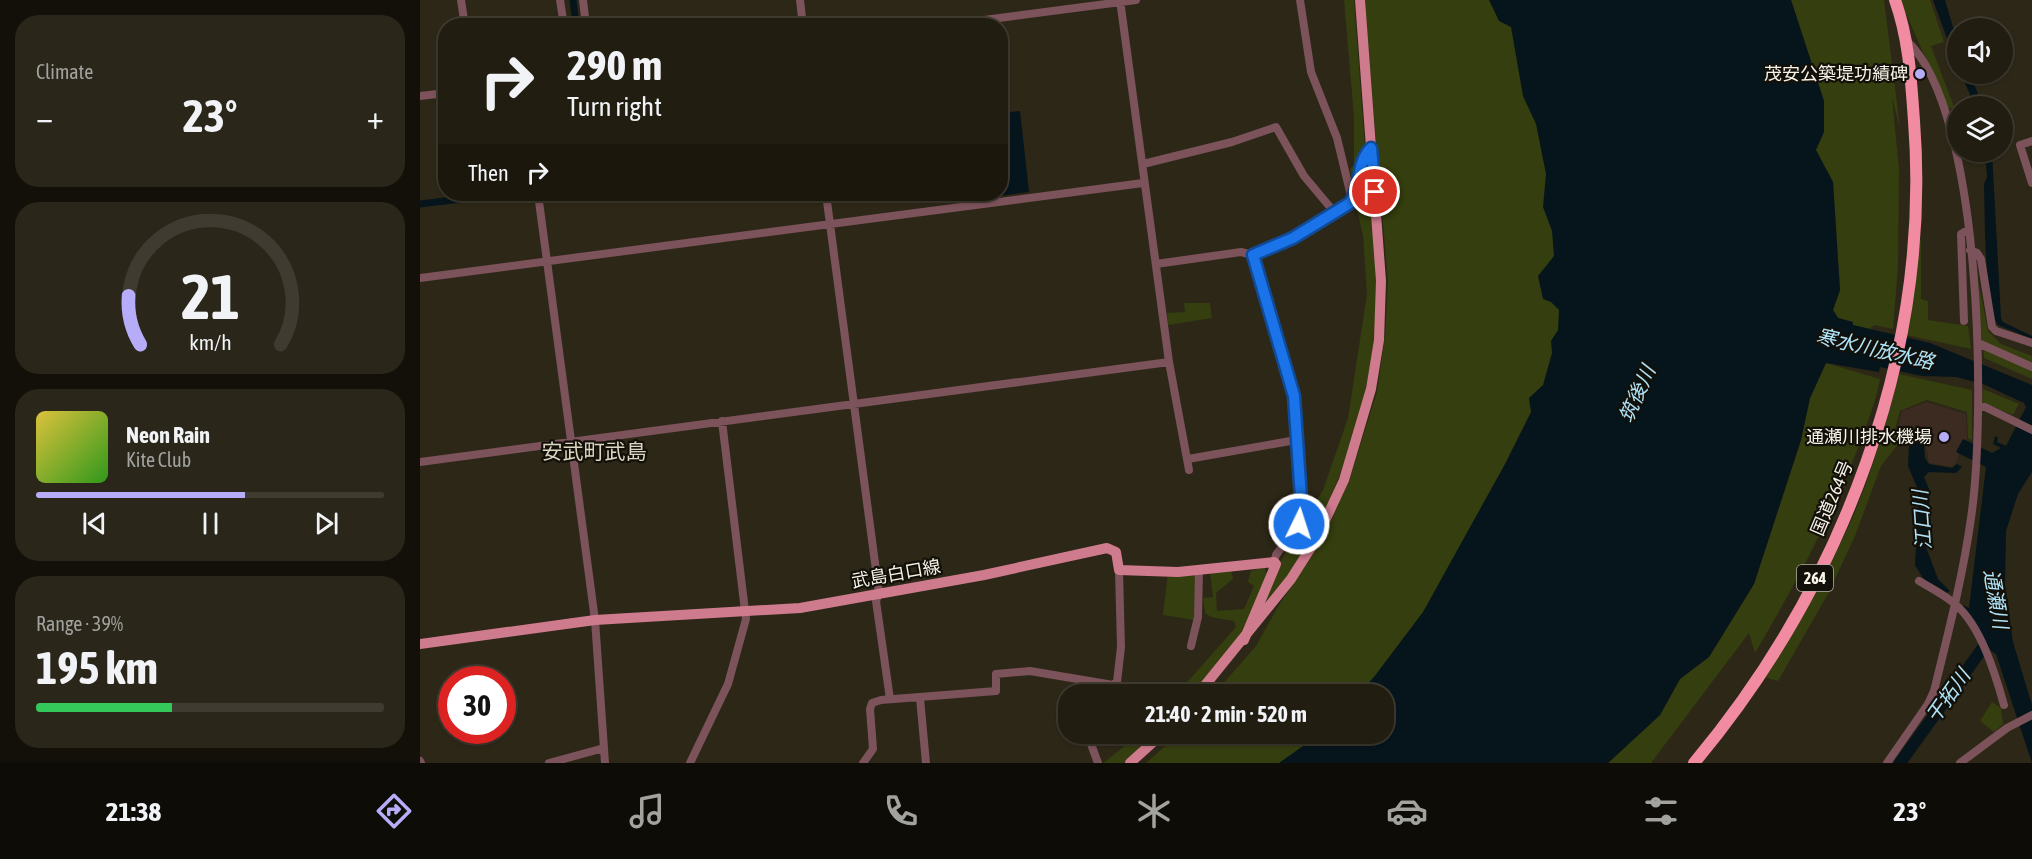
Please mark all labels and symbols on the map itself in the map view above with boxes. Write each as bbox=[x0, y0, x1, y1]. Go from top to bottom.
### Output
place label: 茂安公築堤功績碑 bbox=[1764, 63, 1908, 84]
marker: 茂安公築堤功績碑 bbox=[1913, 67, 1927, 81]
pin bbox=[1349, 166, 1400, 217]
water label: 寒水川放水路 bbox=[1814, 324, 1938, 374]
water label: 筑後川 bbox=[1614, 360, 1660, 426]
place label: 通瀬川排水機場 bbox=[1806, 426, 1932, 447]
marker: 通瀬川排水機場 bbox=[1937, 430, 1951, 444]
district label: 安武町武島 bbox=[542, 439, 647, 463]
street label: 国道264号 bbox=[1806, 457, 1857, 538]
water label: 江口川 bbox=[1908, 487, 1935, 551]
position arrow bbox=[1267, 492, 1331, 556]
street label: 武島白口線 bbox=[850, 555, 942, 592]
road number: 264 bbox=[1797, 565, 1833, 591]
water label: 通瀬川 bbox=[1980, 567, 2013, 632]
water label: 干拓川 bbox=[1921, 663, 1975, 727]
speed limit sign: 30 bbox=[438, 666, 516, 744]

